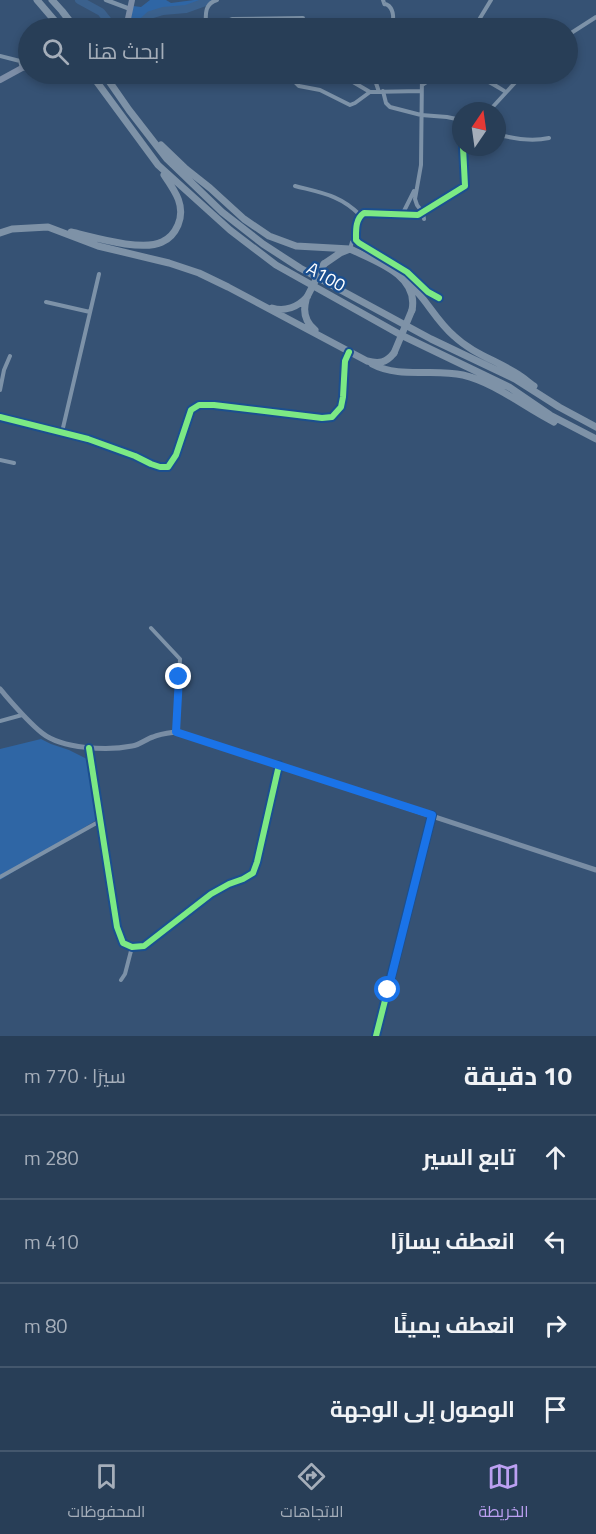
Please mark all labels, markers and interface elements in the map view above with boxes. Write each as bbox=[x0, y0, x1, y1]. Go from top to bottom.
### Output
search box bbox=[18, 18, 578, 84]
text: ابحث هنا bbox=[87, 34, 165, 68]
icon: search bbox=[39, 35, 72, 68]
north arrow bbox=[452, 102, 506, 156]
street label: A100 bbox=[302, 255, 351, 298]
route end bbox=[165, 663, 191, 689]
route start bbox=[374, 976, 400, 1002]
text: 10 دقيقة bbox=[464, 1056, 572, 1095]
text: سيرًا · 770 m bbox=[24, 1060, 126, 1091]
text: تابع السير bbox=[423, 1140, 515, 1174]
icon: ahead bbox=[539, 1141, 572, 1174]
text: 280 m bbox=[24, 1142, 79, 1173]
text: انعطف يسارًا bbox=[390, 1224, 515, 1258]
icon: left bbox=[539, 1225, 572, 1258]
text: 410 m bbox=[24, 1226, 79, 1257]
text: انعطف يمينًا bbox=[393, 1308, 515, 1342]
icon: right bbox=[539, 1309, 572, 1342]
text: 80 m bbox=[24, 1310, 68, 1341]
text: الوصول إلى الوجهة bbox=[330, 1392, 515, 1426]
icon: arrive bbox=[539, 1393, 572, 1426]
tab: المحفوظات bbox=[67, 1460, 145, 1526]
tab: الاتجاهات bbox=[280, 1460, 344, 1526]
tab: الخريطة bbox=[479, 1460, 529, 1526]

